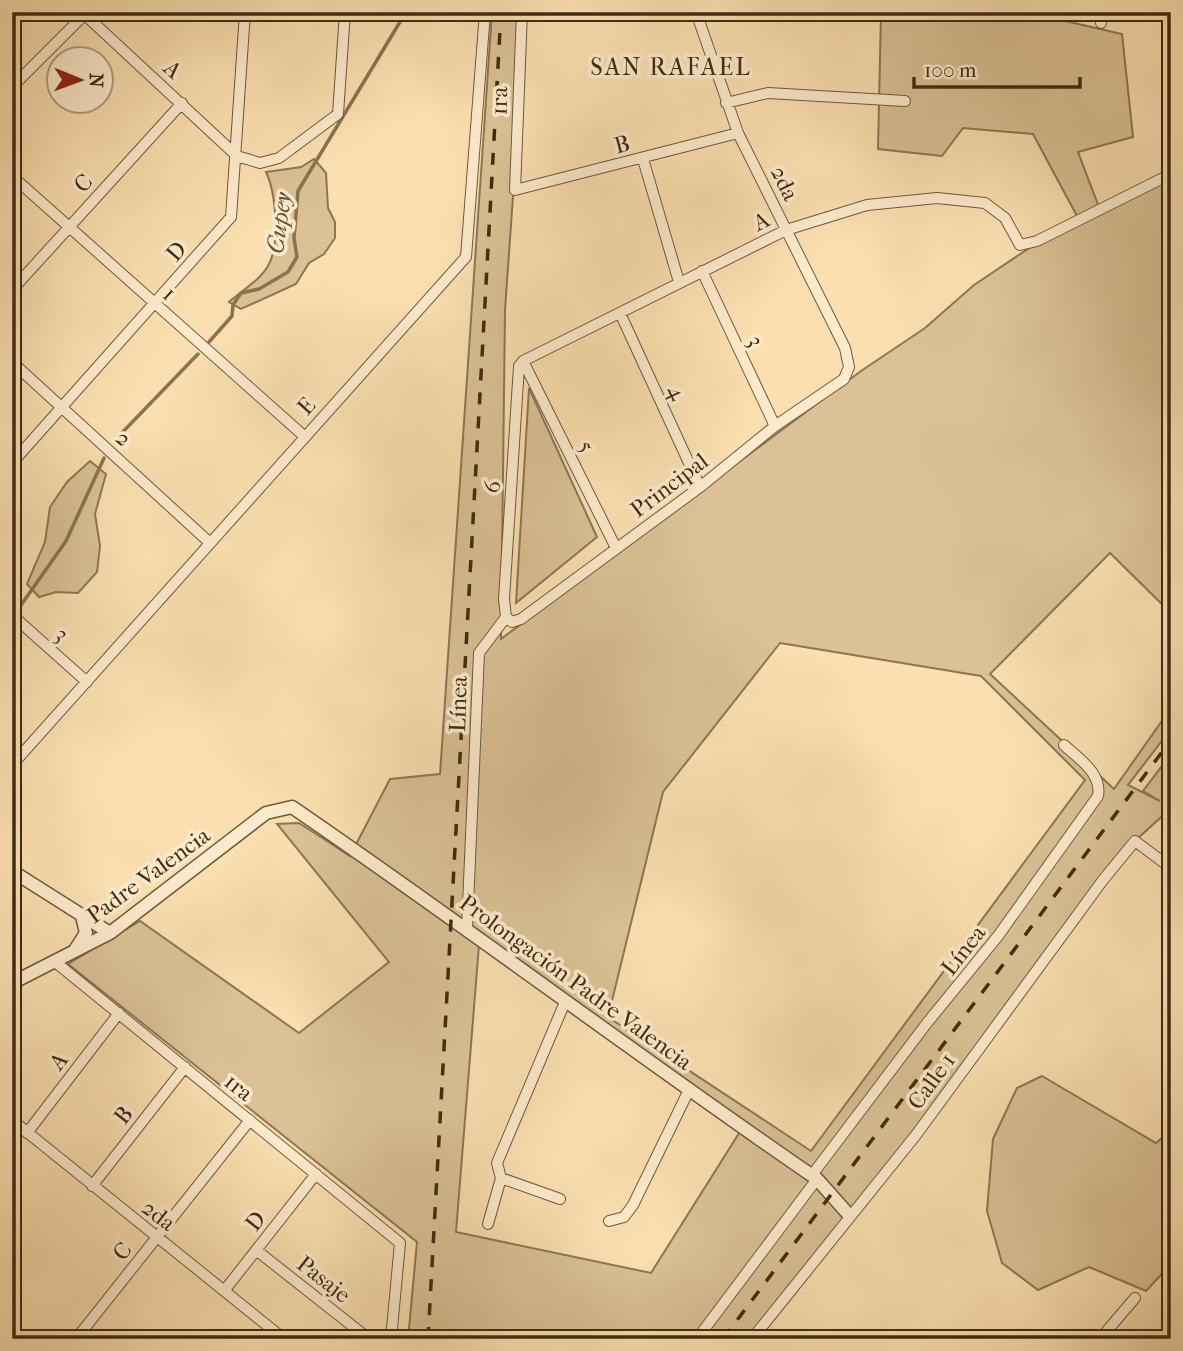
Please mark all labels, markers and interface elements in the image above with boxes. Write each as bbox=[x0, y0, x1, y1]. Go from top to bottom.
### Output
north arrow bbox=[46, 46, 116, 116]
scale bar bbox=[914, 46, 1080, 90]
district label: SAN RAFAEL bbox=[590, 53, 752, 81]
street label: A bbox=[157, 54, 188, 85]
text: 100 m bbox=[924, 58, 977, 82]
text: N bbox=[85, 73, 107, 88]
street label: 1ra bbox=[486, 86, 514, 116]
street label: B bbox=[611, 130, 633, 159]
street label: 2da bbox=[765, 162, 805, 205]
street label: C bbox=[68, 169, 99, 198]
water label: Cupey bbox=[261, 189, 297, 255]
street label: A bbox=[748, 206, 775, 237]
street label: D bbox=[160, 236, 192, 267]
street label: 1 bbox=[158, 281, 182, 306]
street label: 3 bbox=[741, 331, 770, 351]
street label: 4 bbox=[661, 380, 692, 405]
street label: E bbox=[292, 392, 321, 421]
street label: 2 bbox=[110, 424, 137, 452]
street label: 5 bbox=[572, 436, 601, 457]
street label: Principal bbox=[625, 447, 714, 523]
street label: 6 bbox=[479, 479, 506, 494]
street label: 3 bbox=[49, 621, 74, 648]
street label: Línea bbox=[444, 675, 473, 732]
street label: Padre Valencia bbox=[82, 822, 215, 929]
street label: Prolongación Padre Valencia bbox=[454, 889, 698, 1076]
street label: Línea bbox=[936, 920, 991, 981]
street label: A bbox=[43, 1046, 74, 1076]
street label: Calle 1 bbox=[902, 1048, 961, 1115]
street label: 1ra bbox=[219, 1068, 259, 1107]
street label: B bbox=[108, 1101, 139, 1130]
street label: 2da bbox=[137, 1194, 181, 1237]
street label: D bbox=[239, 1206, 271, 1237]
street label: C bbox=[107, 1237, 138, 1266]
street label: Pasaje bbox=[291, 1250, 356, 1309]

